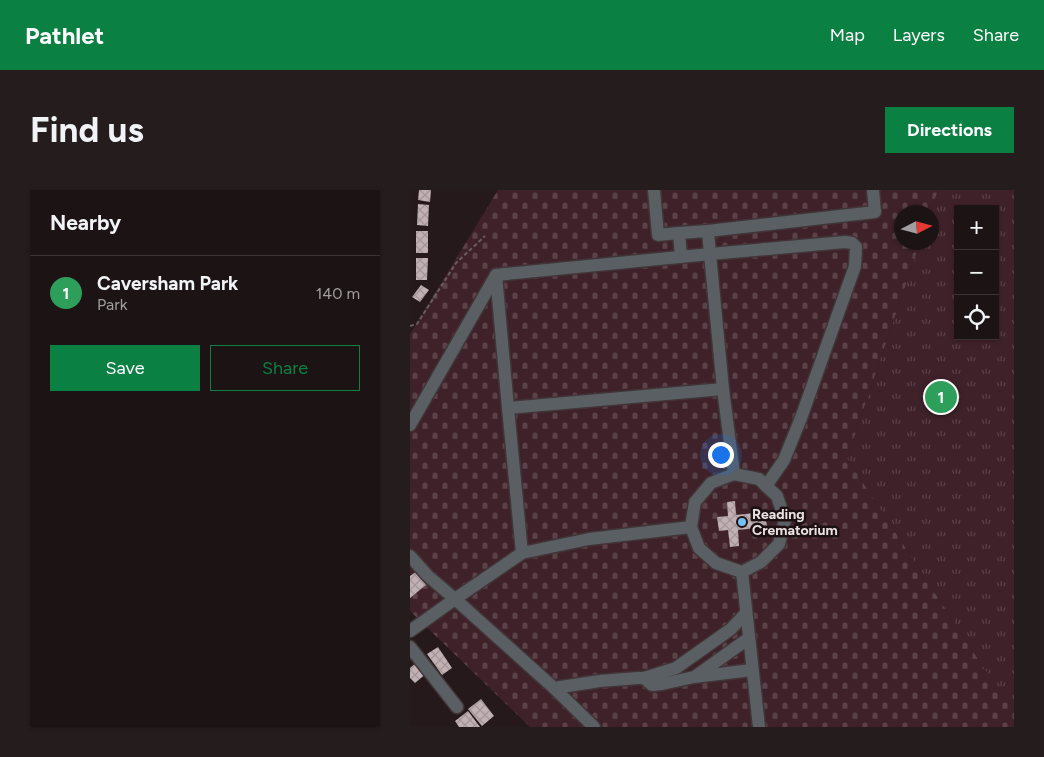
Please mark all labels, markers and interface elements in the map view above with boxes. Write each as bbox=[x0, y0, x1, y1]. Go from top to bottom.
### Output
text: Pathlet bbox=[25, 21, 104, 50]
text: Map bbox=[830, 24, 865, 46]
text: Layers bbox=[893, 24, 945, 46]
text: Share bbox=[973, 24, 1019, 46]
button: Directions bbox=[885, 107, 1014, 153]
text: Find us bbox=[30, 109, 144, 151]
north arrow bbox=[894, 205, 939, 250]
map controls bbox=[954, 205, 999, 340]
button: + bbox=[954, 205, 999, 250]
text: Nearby bbox=[50, 210, 121, 235]
button: − bbox=[954, 250, 999, 295]
text: Caversham Park bbox=[97, 272, 238, 295]
text: 1 bbox=[63, 284, 69, 303]
text: 140 m bbox=[316, 284, 360, 303]
text: Park bbox=[97, 295, 127, 314]
button: locate bbox=[954, 295, 999, 340]
button: Save bbox=[50, 345, 200, 391]
button: Share bbox=[210, 345, 360, 391]
pin: 1 bbox=[925, 378, 957, 416]
your location bbox=[708, 442, 734, 468]
place label: Reading Crematorium bbox=[752, 506, 838, 539]
marker: Reading Crematorium bbox=[736, 516, 748, 528]

